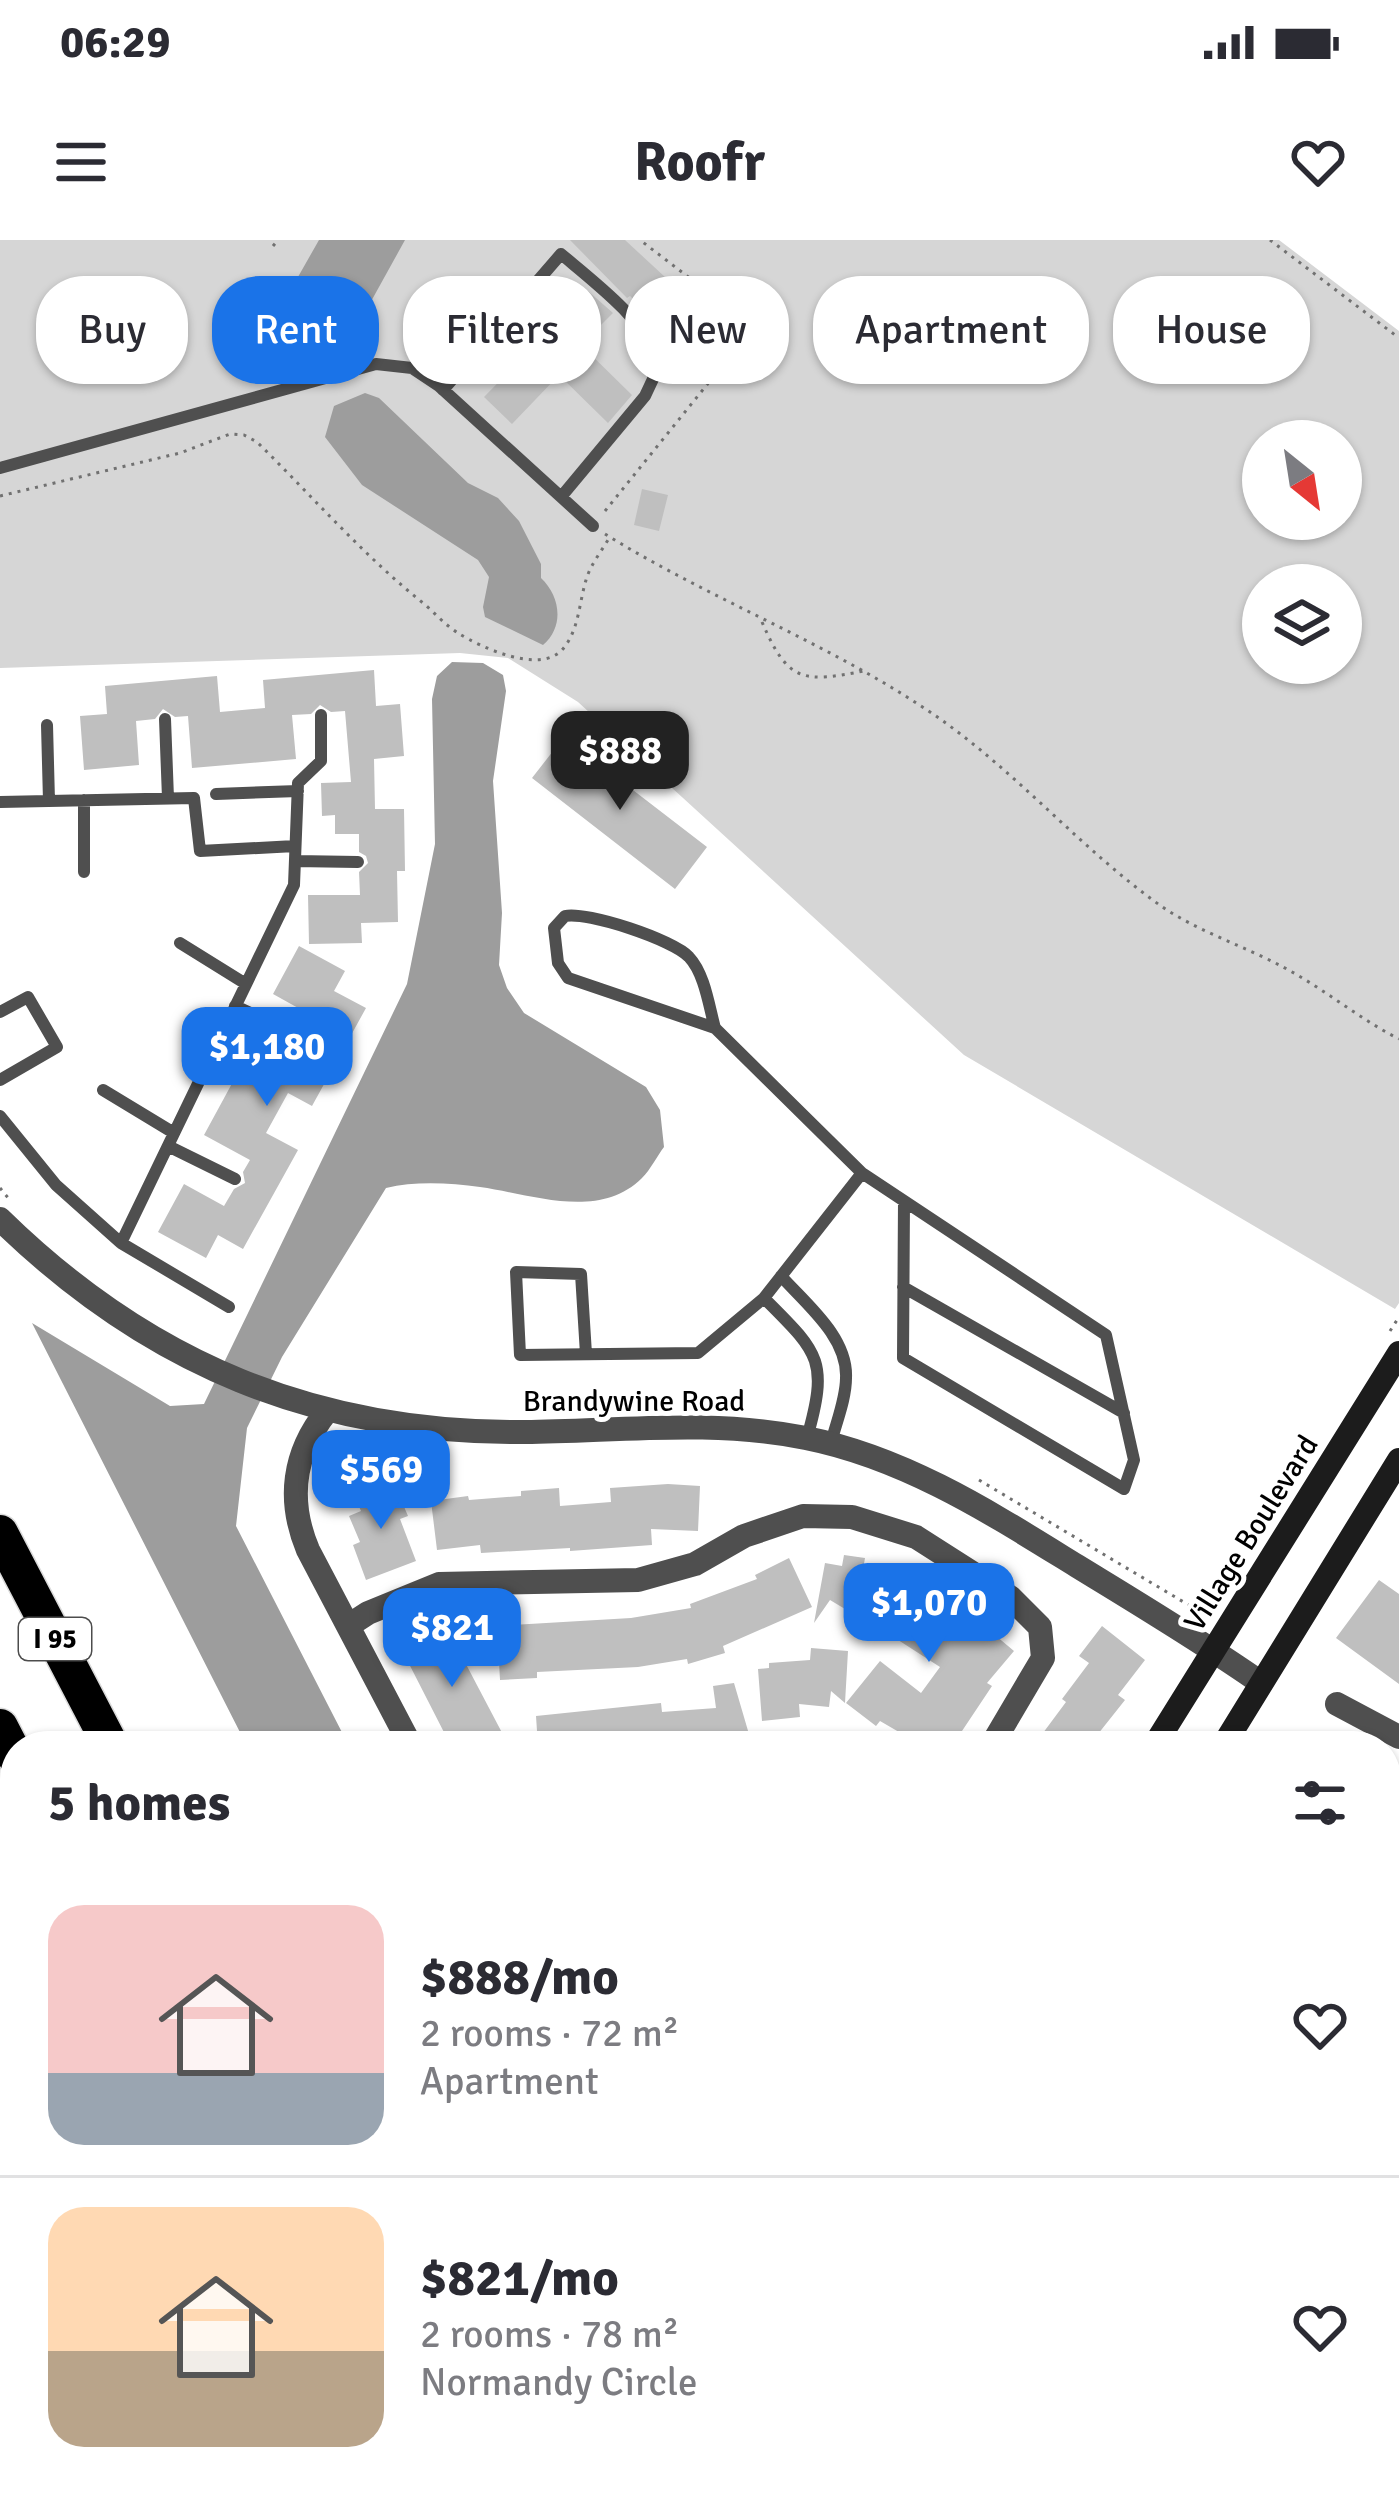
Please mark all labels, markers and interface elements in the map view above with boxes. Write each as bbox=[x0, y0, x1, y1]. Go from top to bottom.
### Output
text: 06:29 bbox=[60, 15, 170, 70]
icon: menu bbox=[48, 129, 114, 195]
text: Roofr bbox=[634, 129, 765, 196]
icon: heart bbox=[1285, 129, 1351, 195]
chip: Buy bbox=[36, 276, 188, 384]
chip: Rent bbox=[212, 276, 379, 384]
chip: Filters bbox=[403, 276, 601, 384]
chip: New bbox=[625, 276, 789, 384]
chip: Apartment bbox=[813, 276, 1089, 384]
chip: House bbox=[1113, 276, 1310, 384]
north arrow bbox=[1242, 420, 1362, 540]
map controls bbox=[1242, 420, 1362, 684]
button: layers bbox=[1242, 564, 1362, 684]
pin: $888 bbox=[549, 711, 691, 813]
text: $888 bbox=[578, 726, 662, 774]
pin: $1,180 bbox=[169, 1007, 365, 1109]
text: $1,180 bbox=[209, 1022, 325, 1070]
street label: Brandywine Road bbox=[523, 1383, 745, 1420]
street label: Village Boulevard bbox=[1176, 1428, 1326, 1638]
pin: $569 bbox=[310, 1430, 452, 1532]
text: $569 bbox=[339, 1445, 423, 1493]
pin: $1,070 bbox=[831, 1563, 1027, 1665]
text: $1,070 bbox=[871, 1578, 987, 1626]
pin: $821 bbox=[381, 1588, 523, 1690]
text: $821 bbox=[410, 1603, 494, 1651]
road number: I 95 bbox=[19, 1618, 91, 1660]
icon: filters bbox=[1287, 1770, 1353, 1836]
text: 5 homes bbox=[48, 1772, 230, 1835]
text: $888/mo bbox=[420, 1946, 619, 2009]
icon: home bbox=[144, 1953, 288, 2097]
icon: heart bbox=[1287, 1992, 1353, 2058]
text: 2 rooms · 72 m² bbox=[420, 2009, 679, 2057]
text: Apartment bbox=[420, 2057, 599, 2105]
text: $821/mo bbox=[420, 2247, 619, 2310]
icon: home bbox=[144, 2255, 288, 2399]
icon: heart bbox=[1287, 2294, 1353, 2360]
text: 2 rooms · 78 m² bbox=[420, 2310, 679, 2358]
text: Normandy Circle bbox=[420, 2358, 697, 2406]

